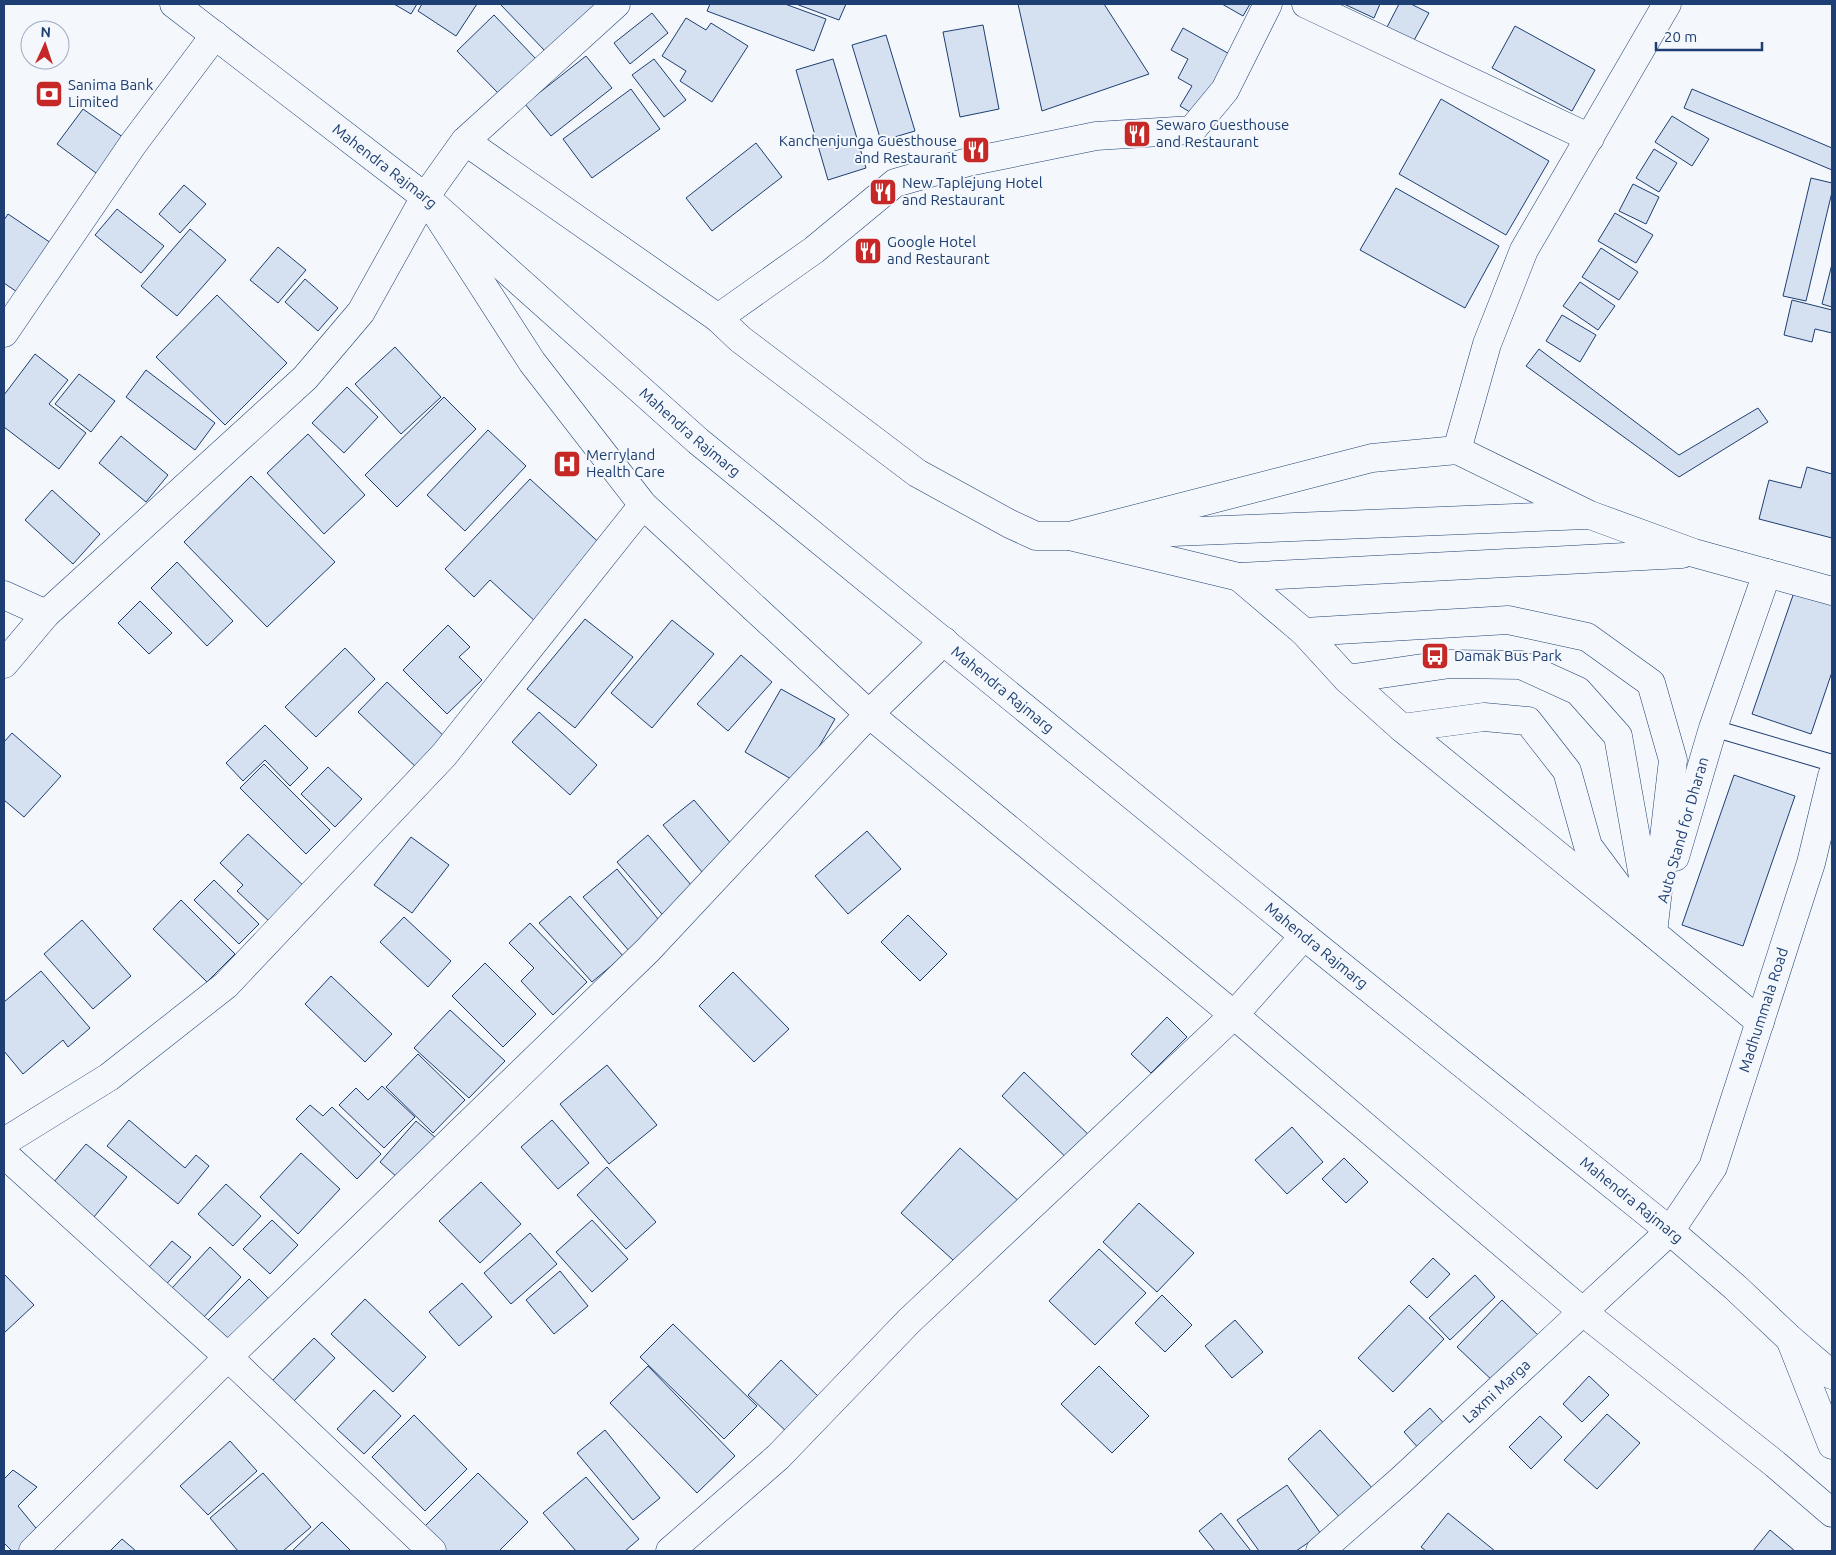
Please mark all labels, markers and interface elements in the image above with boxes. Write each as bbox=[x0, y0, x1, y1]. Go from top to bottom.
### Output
north arrow bbox=[20, 20, 70, 70]
scale bar bbox=[1656, 20, 1762, 52]
text: N bbox=[40, 24, 51, 40]
text: 20 m bbox=[1664, 28, 1697, 45]
place label: Sanima Bank Limited bbox=[68, 76, 154, 110]
bank icon: Sanima Bank Limited bbox=[34, 79, 64, 109]
place label: Sewaro Guesthouse and Restaurant bbox=[1156, 116, 1289, 150]
restaurant icon: Sewaro Guesthouse and Restaurant bbox=[1122, 119, 1152, 149]
street label: Mahendra Rajmarg bbox=[329, 120, 441, 212]
place label: Kanchenjunga Guesthouse and Restaurant bbox=[779, 132, 957, 166]
restaurant icon: Kanchenjunga Guesthouse and Restaurant bbox=[961, 135, 991, 165]
place label: New Taplejung Hotel and Restaurant bbox=[902, 174, 1043, 208]
restaurant icon: New Taplejung Hotel and Restaurant bbox=[868, 177, 898, 207]
place label: Google Hotel and Restaurant bbox=[887, 233, 990, 267]
restaurant icon: Google Hotel and Restaurant bbox=[853, 236, 883, 266]
street label: Mahendra Rajmarg bbox=[636, 384, 744, 480]
place label: Merryland Health Care bbox=[586, 446, 665, 480]
hospital icon: Merryland Health Care bbox=[552, 449, 582, 479]
bus stop icon: Damak Bus Park bbox=[1420, 641, 1450, 671]
street label: Mahendra Rajmarg bbox=[948, 642, 1058, 736]
place label: Damak Bus Park bbox=[1454, 647, 1562, 664]
street label: Auto Stand for Dharan bbox=[1654, 755, 1712, 905]
street label: Mahendra Rajmarg bbox=[1262, 899, 1372, 992]
street label: Madhummala Road bbox=[1735, 945, 1791, 1074]
street label: Mahendra Rajmarg bbox=[1577, 1153, 1687, 1246]
street label: Laxmi Marga bbox=[1459, 1356, 1534, 1427]

